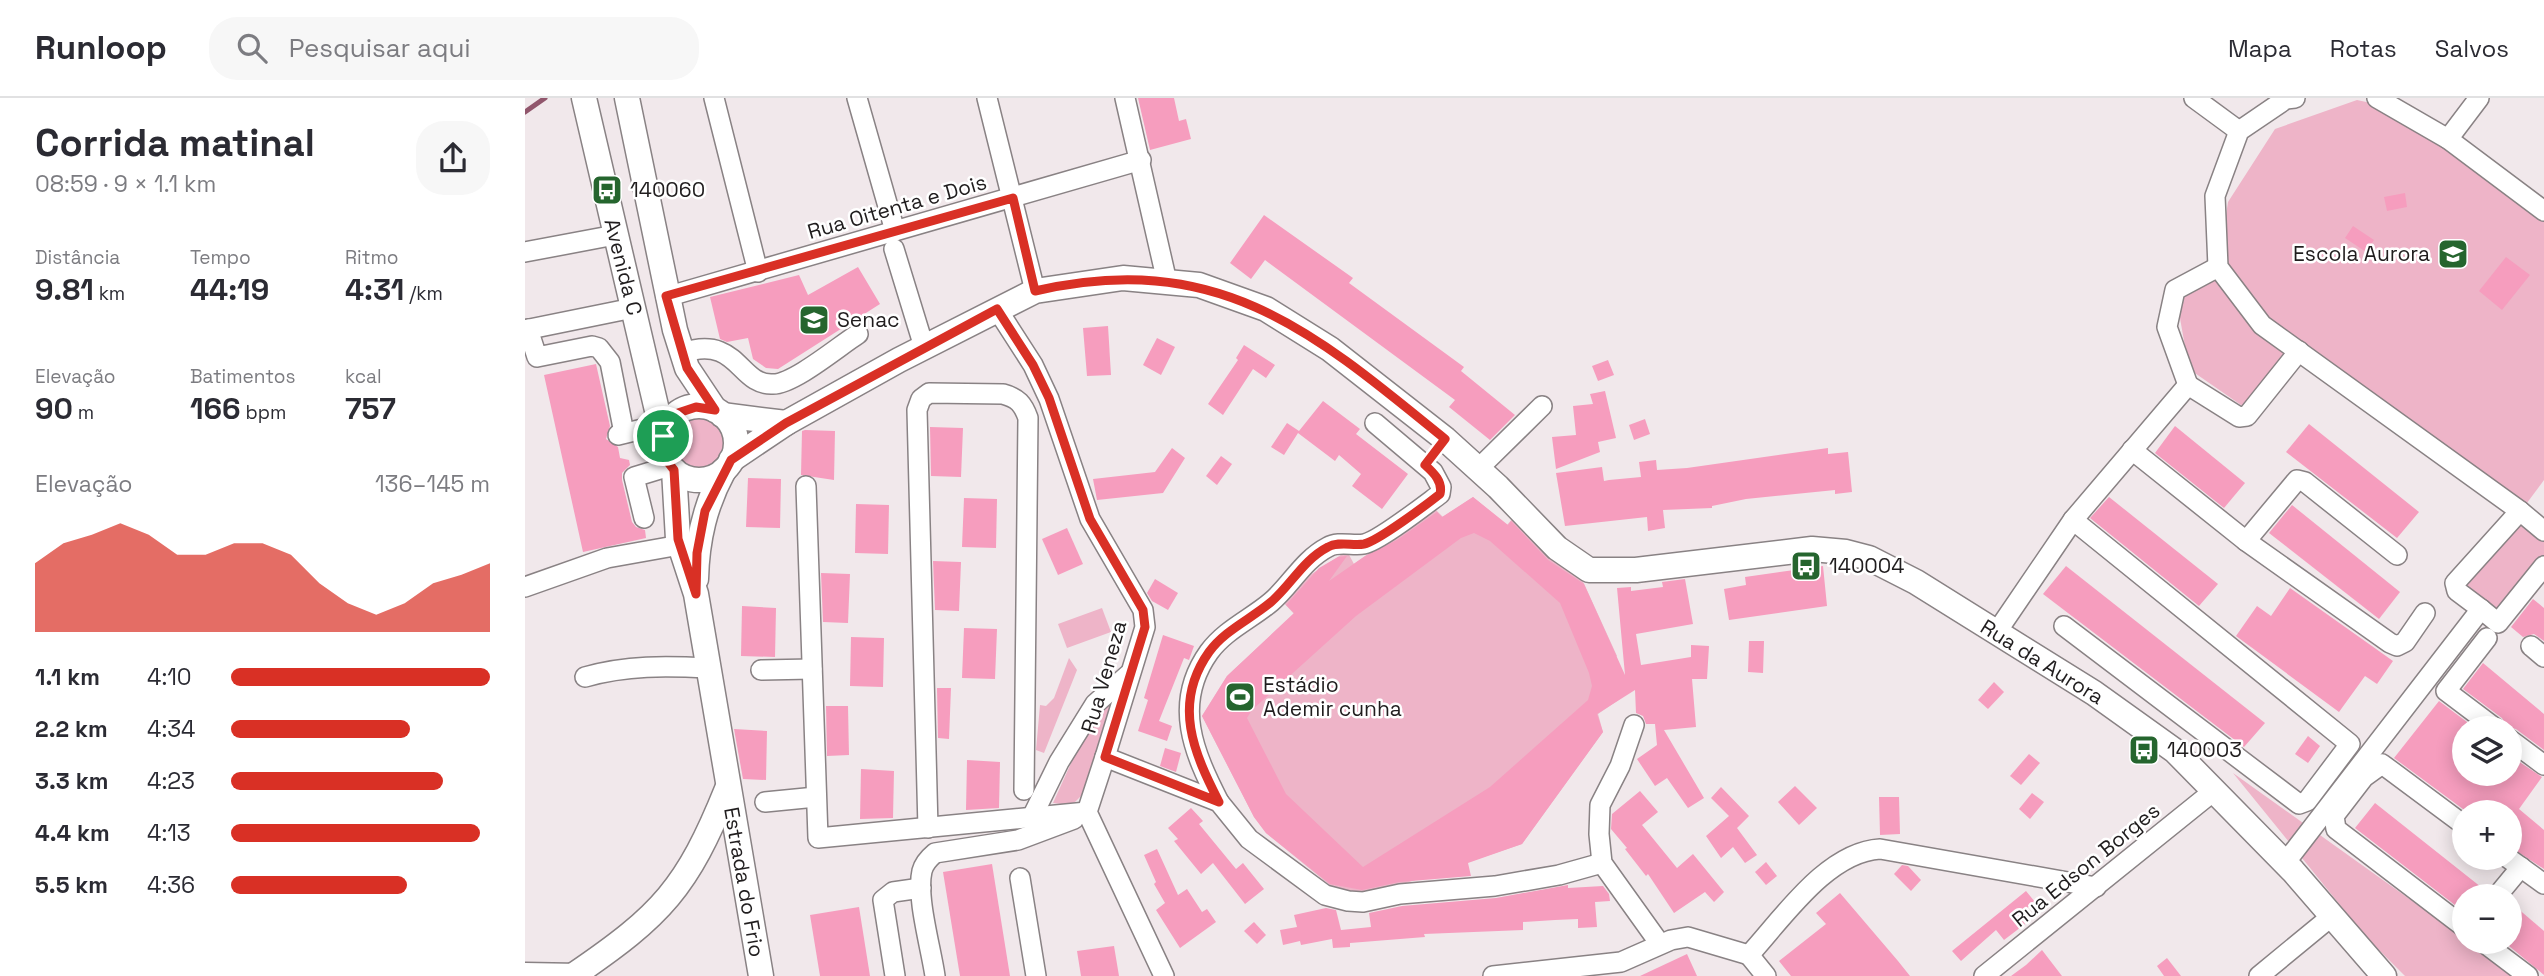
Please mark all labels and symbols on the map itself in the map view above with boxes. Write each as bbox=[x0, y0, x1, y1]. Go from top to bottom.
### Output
street label: Rua Oitenta e Dois bbox=[804, 168, 990, 245]
bus stop icon: 140060 bbox=[590, 173, 624, 207]
place label: 140060 bbox=[630, 176, 705, 203]
street label: Avenida C bbox=[598, 216, 649, 318]
school or university icon: Escola Aurora bbox=[2436, 237, 2470, 271]
place label: Escola Aurora bbox=[2293, 240, 2430, 267]
school or university icon: Senac bbox=[797, 303, 831, 337]
place label: Senac bbox=[837, 306, 900, 333]
pin bbox=[633, 406, 693, 466]
bus stop icon: 140004 bbox=[1789, 549, 1823, 583]
place label: 140004 bbox=[1829, 552, 1904, 579]
street label: Rua da Aurora bbox=[1976, 613, 2109, 710]
street label: Rua Veneza bbox=[1075, 617, 1132, 736]
place label: Estádio Ademir cunha bbox=[1263, 671, 1402, 722]
sports icon: Estádio Ademir cunha bbox=[1223, 680, 1257, 714]
bus stop icon: 140003 bbox=[2127, 733, 2161, 767]
place label: 140003 bbox=[2167, 736, 2242, 763]
street label: Rua Edson Borges bbox=[2006, 797, 2165, 933]
street label: Estrada do Frio bbox=[718, 805, 771, 959]

